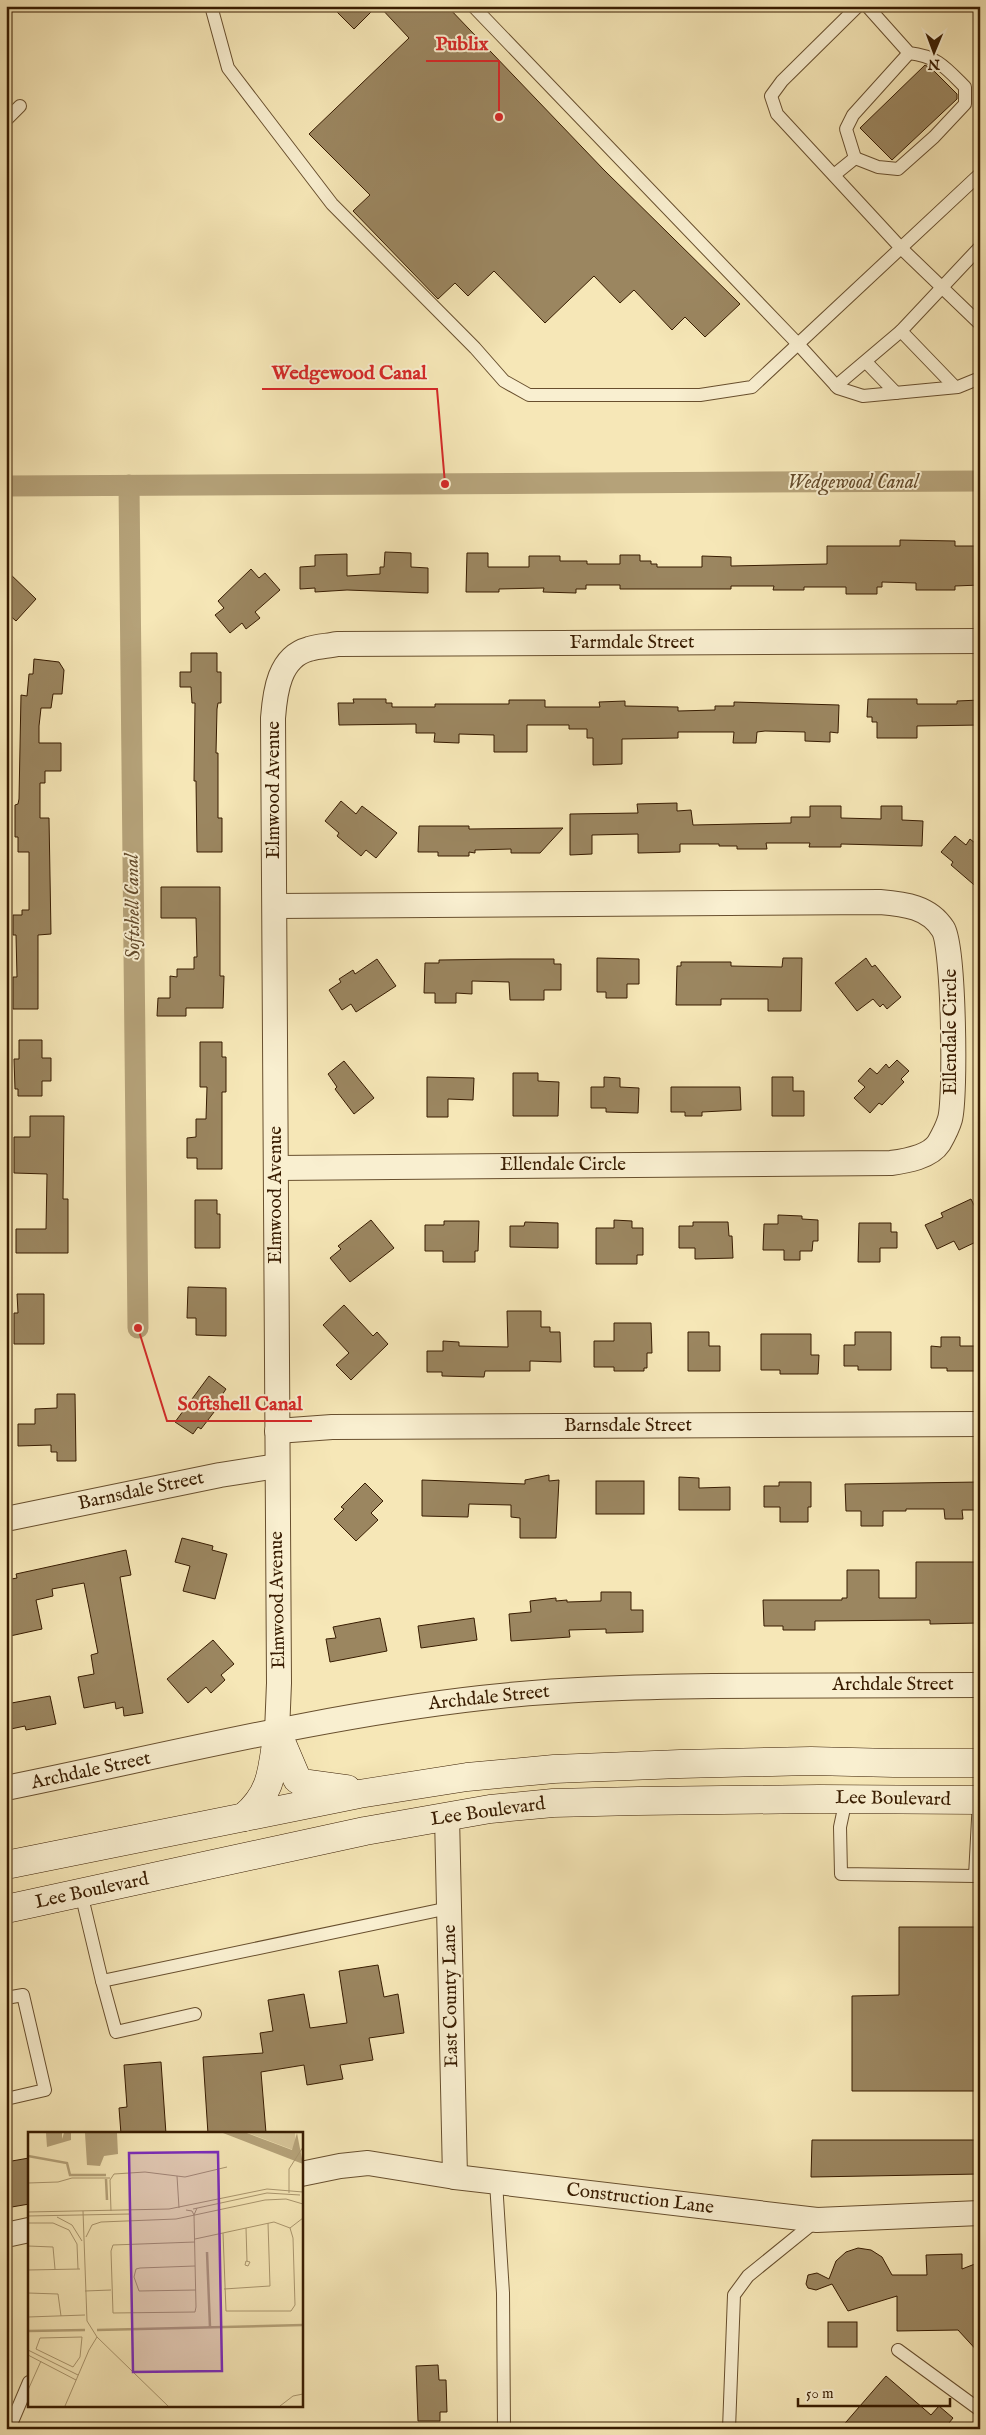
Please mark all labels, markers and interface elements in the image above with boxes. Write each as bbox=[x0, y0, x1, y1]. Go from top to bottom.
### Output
callout: Publix bbox=[426, 26, 499, 61]
north arrow bbox=[908, 28, 958, 78]
text: Publix bbox=[435, 32, 489, 57]
text: N bbox=[928, 55, 941, 73]
callout: Wedgewood Canal bbox=[262, 354, 437, 389]
text: Wedgewood Canal bbox=[270, 361, 427, 386]
water label: Wedgewood Canal bbox=[788, 470, 921, 496]
street label: Farmdale Street bbox=[569, 631, 695, 655]
street label: Elmwood Avenue bbox=[262, 721, 286, 859]
water label: Softshell Canal bbox=[120, 851, 146, 960]
street label: Ellendale Circle bbox=[939, 969, 963, 1095]
street label: Elmwood Avenue bbox=[264, 1126, 288, 1264]
street label: Ellendale Circle bbox=[500, 1153, 626, 1177]
callout: Softshell Canal bbox=[167, 1386, 312, 1421]
text: Softshell Canal bbox=[178, 1392, 303, 1417]
street label: Barnsdale Street bbox=[564, 1414, 693, 1438]
street label: Barnsdale Street bbox=[76, 1466, 207, 1516]
street label: Elmwood Avenue bbox=[265, 1531, 291, 1669]
street label: Archdale Street bbox=[831, 1673, 954, 1697]
street label: Archdale Street bbox=[426, 1680, 551, 1716]
street label: Archdale Street bbox=[28, 1747, 153, 1796]
street label: Lee Boulevard bbox=[835, 1786, 952, 1812]
street label: Lee Boulevard bbox=[429, 1792, 548, 1832]
street label: Lee Boulevard bbox=[33, 1867, 152, 1915]
street label: East County Lane bbox=[438, 1924, 464, 2068]
inset map bbox=[28, 2132, 302, 2408]
street label: Construction Lane bbox=[565, 2178, 715, 2220]
scale bar bbox=[798, 2375, 951, 2407]
text: 50 m bbox=[806, 2384, 834, 2403]

